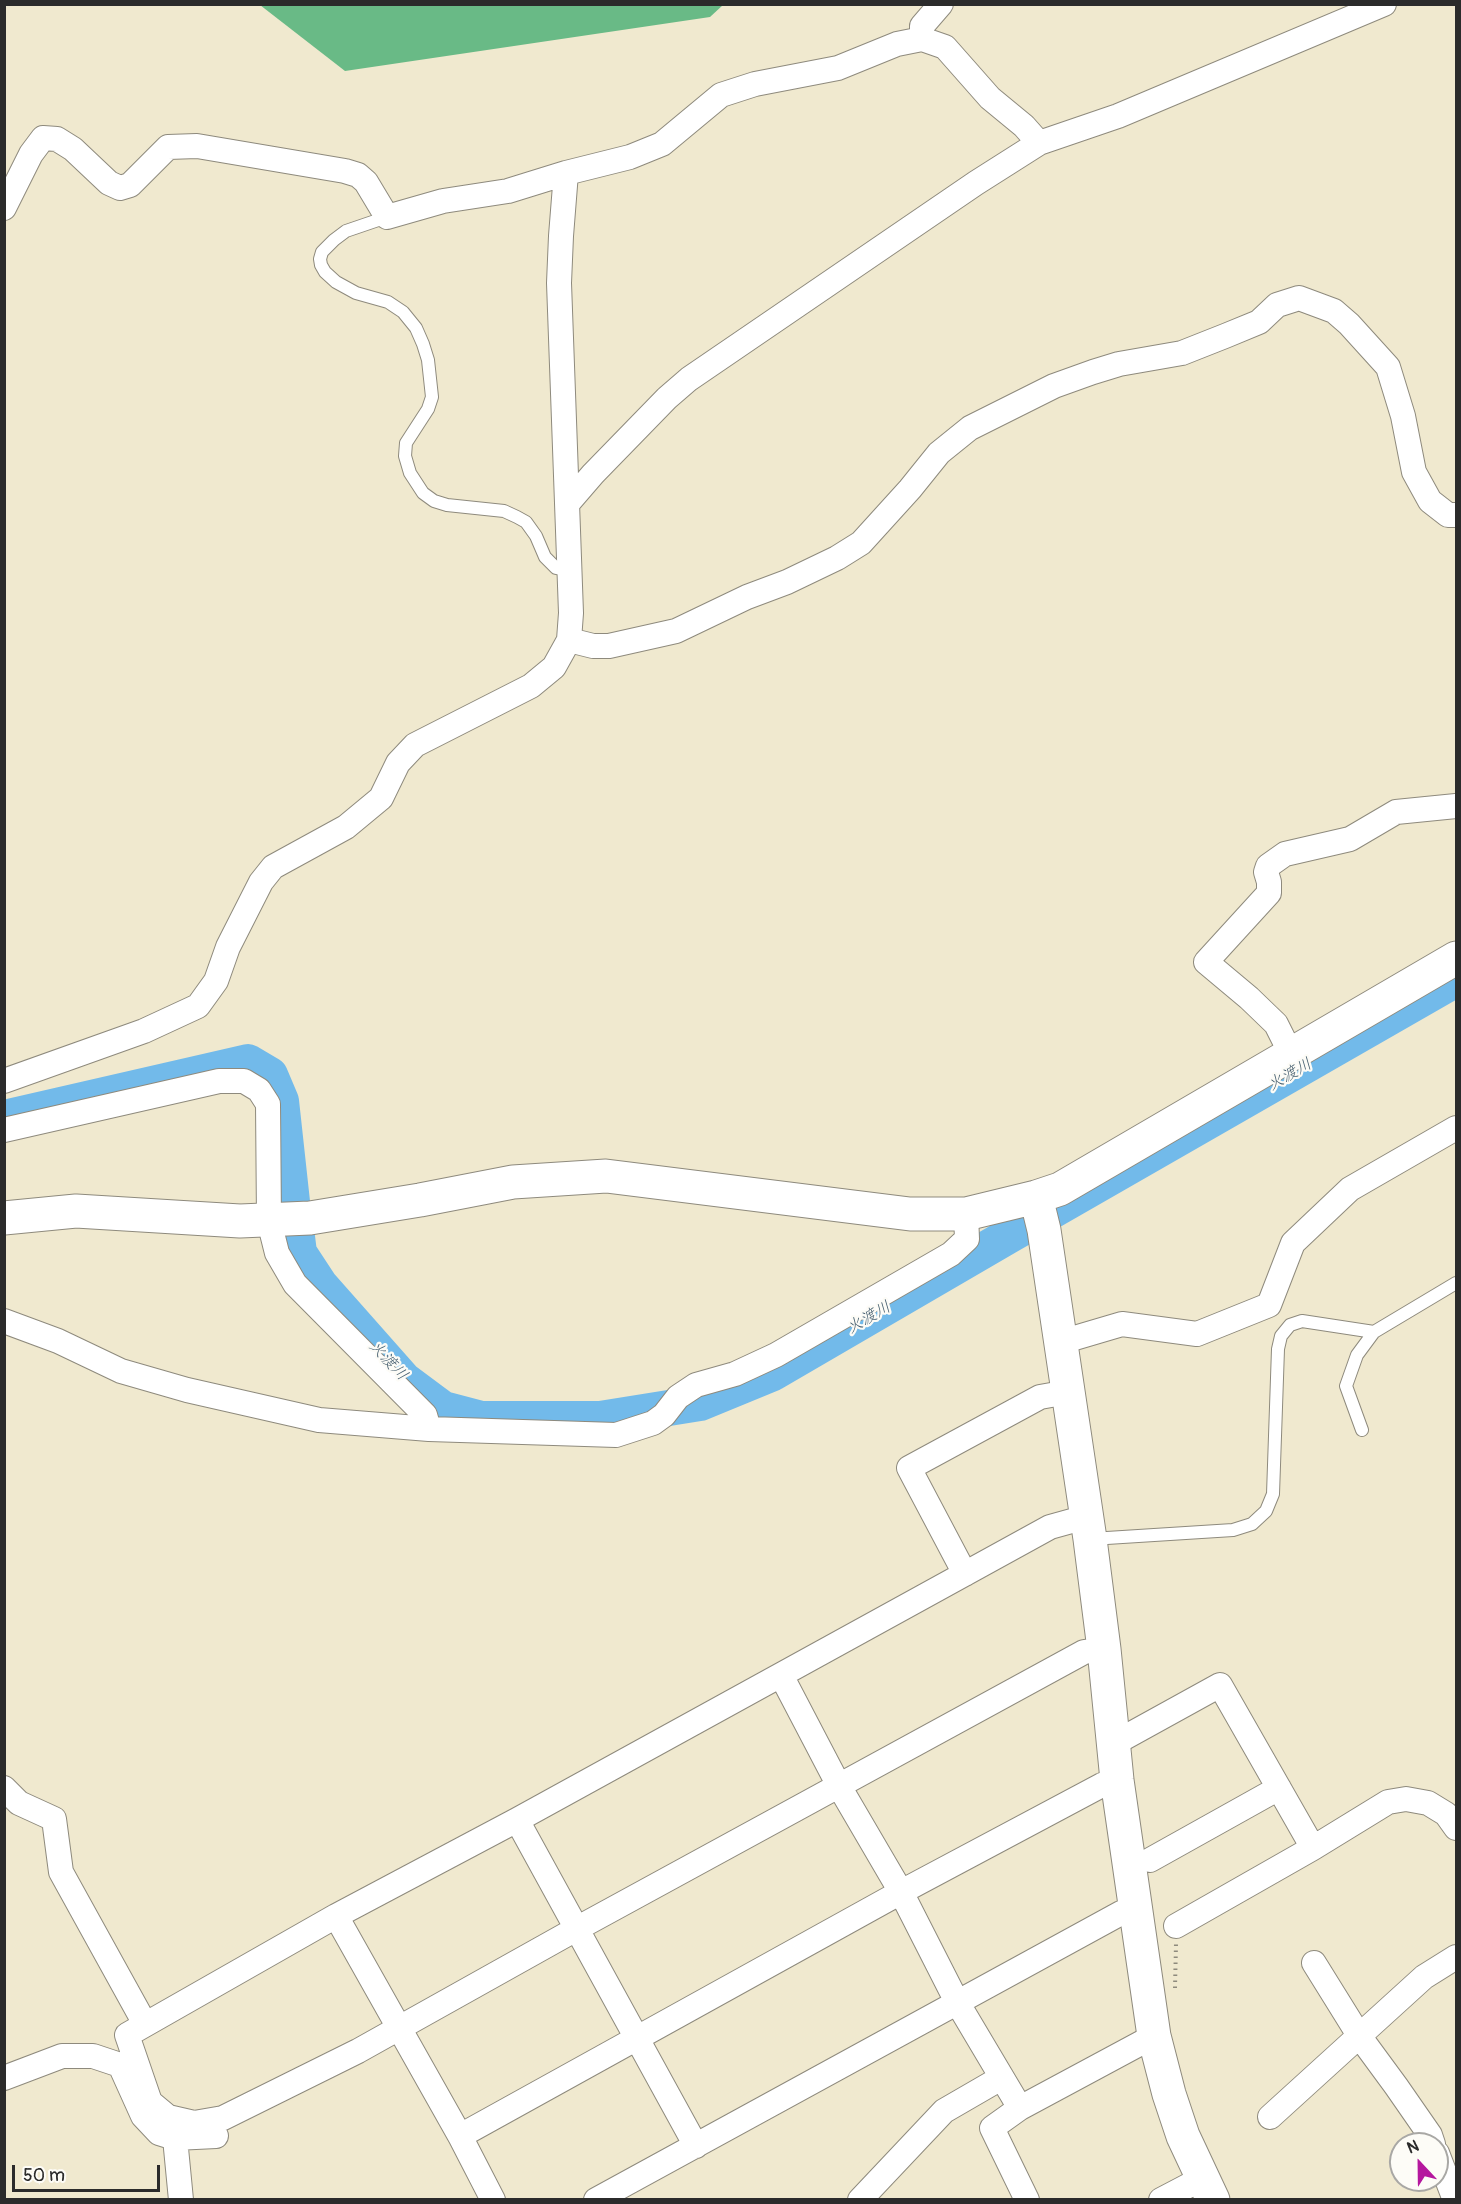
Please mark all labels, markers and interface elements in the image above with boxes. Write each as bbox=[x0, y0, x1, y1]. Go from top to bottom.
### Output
water label: 火渡川 bbox=[1264, 1055, 1316, 1095]
water label: 火渡川 bbox=[843, 1298, 895, 1338]
water label: 火渡川 bbox=[365, 1337, 411, 1385]
north arrow bbox=[1389, 2132, 1449, 2192]
text: N bbox=[1404, 2136, 1422, 2158]
scale bar bbox=[15, 2153, 164, 2191]
text: 50 m bbox=[23, 2164, 65, 2187]

